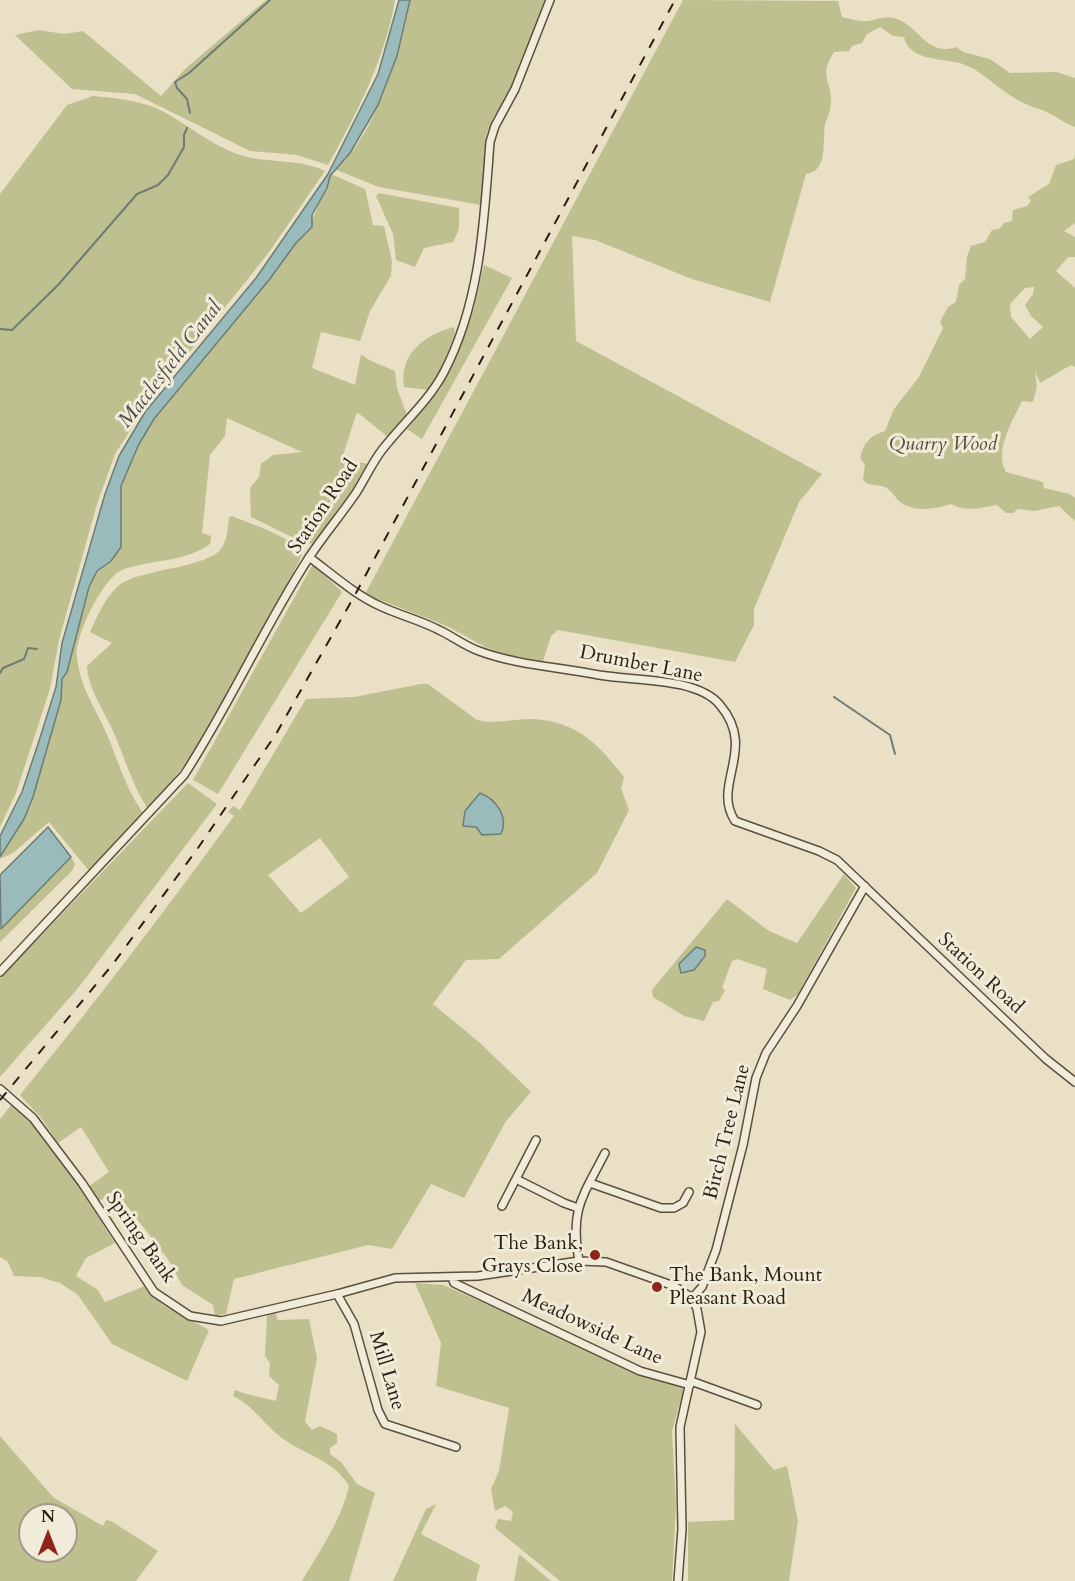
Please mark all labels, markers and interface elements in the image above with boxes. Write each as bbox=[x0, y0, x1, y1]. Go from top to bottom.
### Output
water label: Macclesfield Canal bbox=[114, 296, 228, 434]
park label: Quarry Wood bbox=[889, 433, 997, 457]
street label: Station Road bbox=[284, 455, 364, 559]
street label: Drumber Lane bbox=[577, 641, 705, 689]
street label: Station Road bbox=[932, 928, 1028, 1020]
street label: Birch Tree Lane bbox=[700, 1062, 756, 1202]
street label: Spring Bank bbox=[100, 1188, 180, 1288]
place label: The Bank, Grays Close bbox=[482, 1232, 583, 1279]
marker: The Bank, Grays Close bbox=[588, 1248, 602, 1262]
place label: The Bank, Mount Pleasant Road bbox=[669, 1264, 822, 1311]
marker: The Bank, Mount Pleasant Road bbox=[650, 1280, 664, 1294]
street label: Meadowside Lane bbox=[518, 1285, 666, 1371]
street label: Mill Lane bbox=[363, 1329, 409, 1413]
north arrow bbox=[18, 1503, 78, 1563]
text: N bbox=[41, 1506, 55, 1528]

